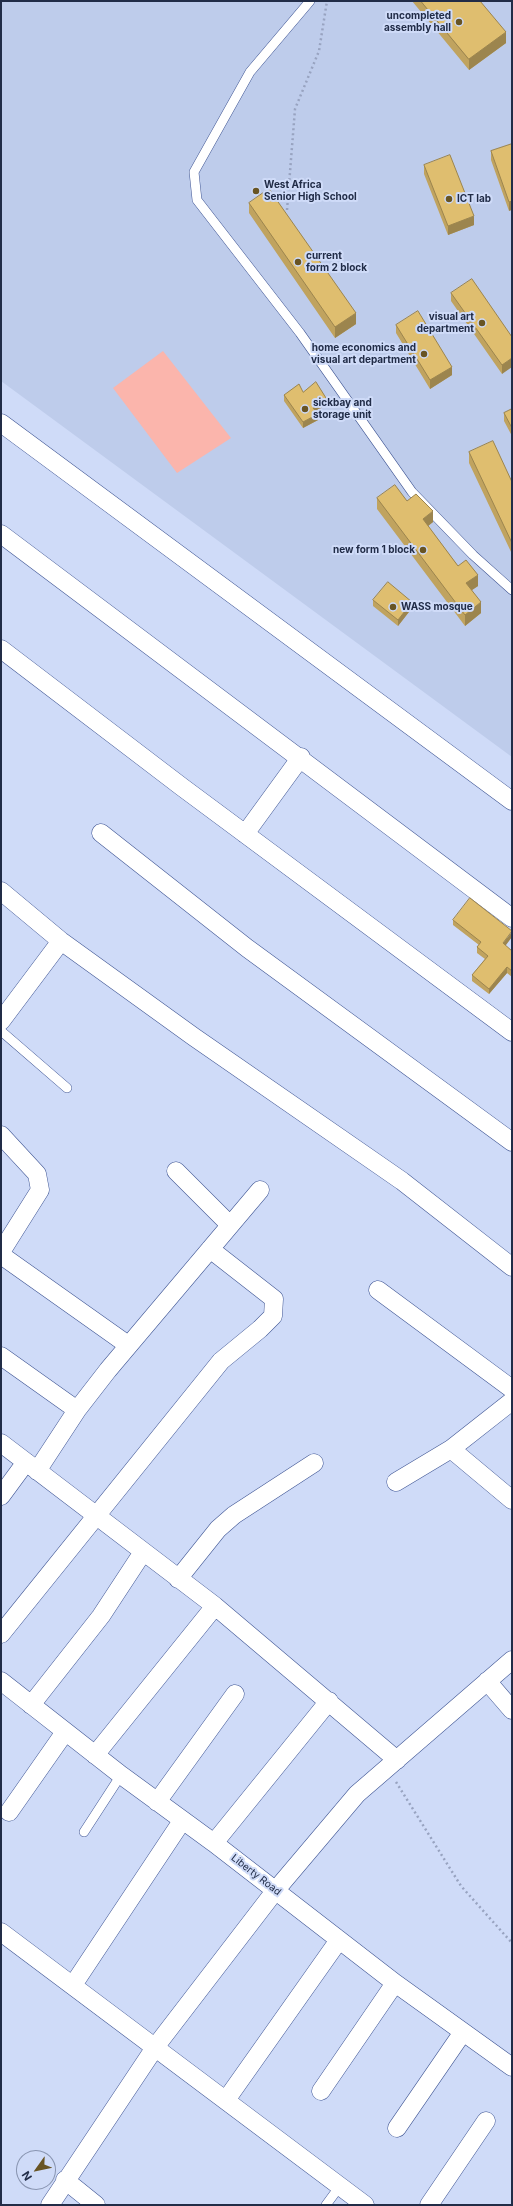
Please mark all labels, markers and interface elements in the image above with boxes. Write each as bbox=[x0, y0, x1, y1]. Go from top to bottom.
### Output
place label: uncompleted assembly hall bbox=[384, 10, 451, 34]
marker: uncompleted assembly hall bbox=[454, 17, 464, 27]
place label: West Africa Senior High School bbox=[264, 179, 357, 202]
marker: West Africa Senior High School bbox=[251, 186, 261, 196]
place label: ICT lab bbox=[457, 193, 491, 205]
marker: ICT lab bbox=[444, 194, 454, 204]
place label: current form 2 block bbox=[306, 250, 367, 274]
marker: current form 2 block bbox=[293, 257, 303, 267]
place label: visual art department bbox=[417, 311, 474, 334]
marker: visual art department bbox=[477, 318, 487, 328]
place label: home economics and visual art department bbox=[311, 342, 416, 366]
marker: home economics and visual art department bbox=[419, 349, 429, 359]
place label: sickbay and storage unit bbox=[313, 397, 372, 420]
marker: sickbay and storage unit bbox=[300, 404, 310, 414]
place label: new form 1 block bbox=[333, 544, 415, 556]
marker: new form 1 block bbox=[418, 545, 428, 555]
place label: WASS mosque bbox=[401, 601, 473, 613]
marker: WASS mosque bbox=[388, 602, 398, 612]
street label: Liberty Road bbox=[229, 1852, 283, 1898]
north arrow bbox=[16, 2150, 56, 2190]
text: N bbox=[19, 2169, 35, 2183]

